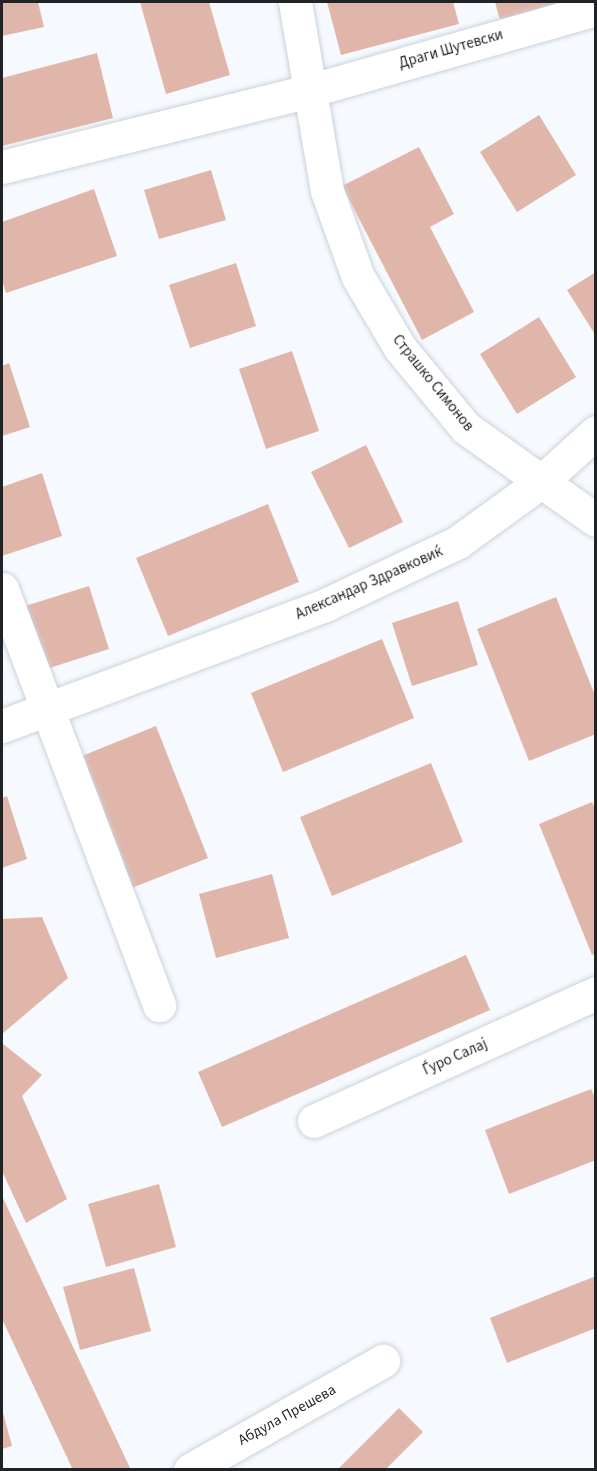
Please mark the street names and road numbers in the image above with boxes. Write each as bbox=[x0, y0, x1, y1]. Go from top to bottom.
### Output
street label: Драги Шутевски bbox=[397, 25, 505, 73]
street label: Страшко Симонов bbox=[389, 331, 477, 435]
street label: Александар Здравковиќ bbox=[293, 542, 445, 624]
street label: Ѓуро Салај bbox=[420, 1035, 490, 1079]
street label: Абдула Прешева bbox=[235, 1381, 339, 1449]

